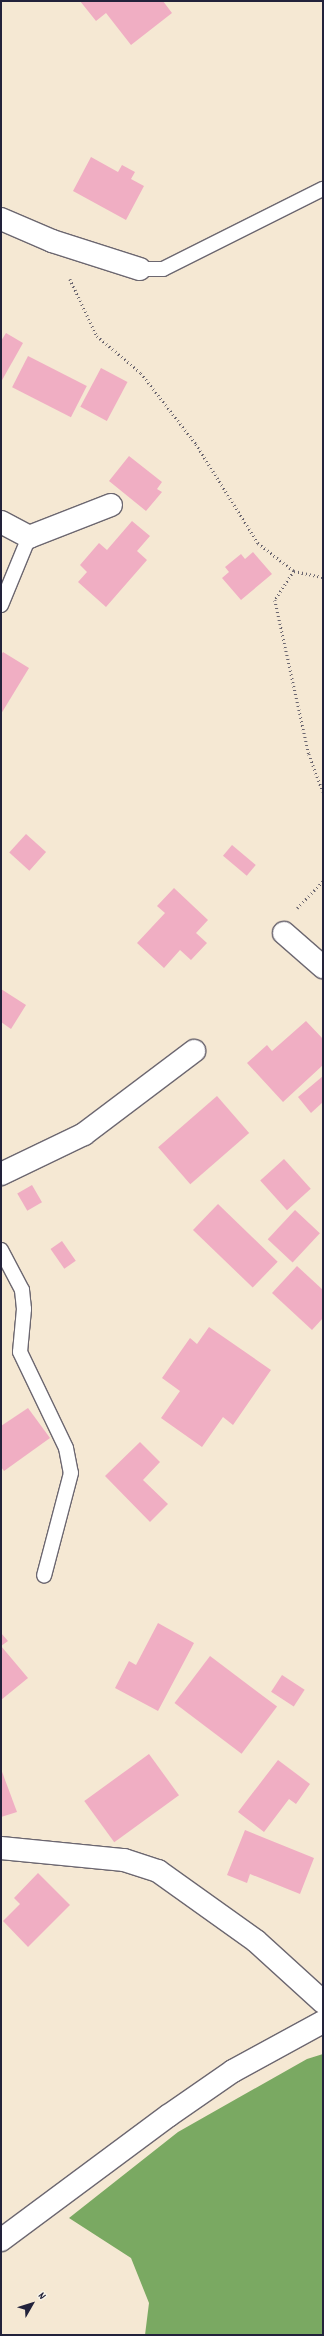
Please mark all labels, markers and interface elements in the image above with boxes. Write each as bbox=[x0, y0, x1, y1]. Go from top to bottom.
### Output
north arrow bbox=[12, 2284, 52, 2324]
text: N bbox=[33, 2289, 49, 2304]

